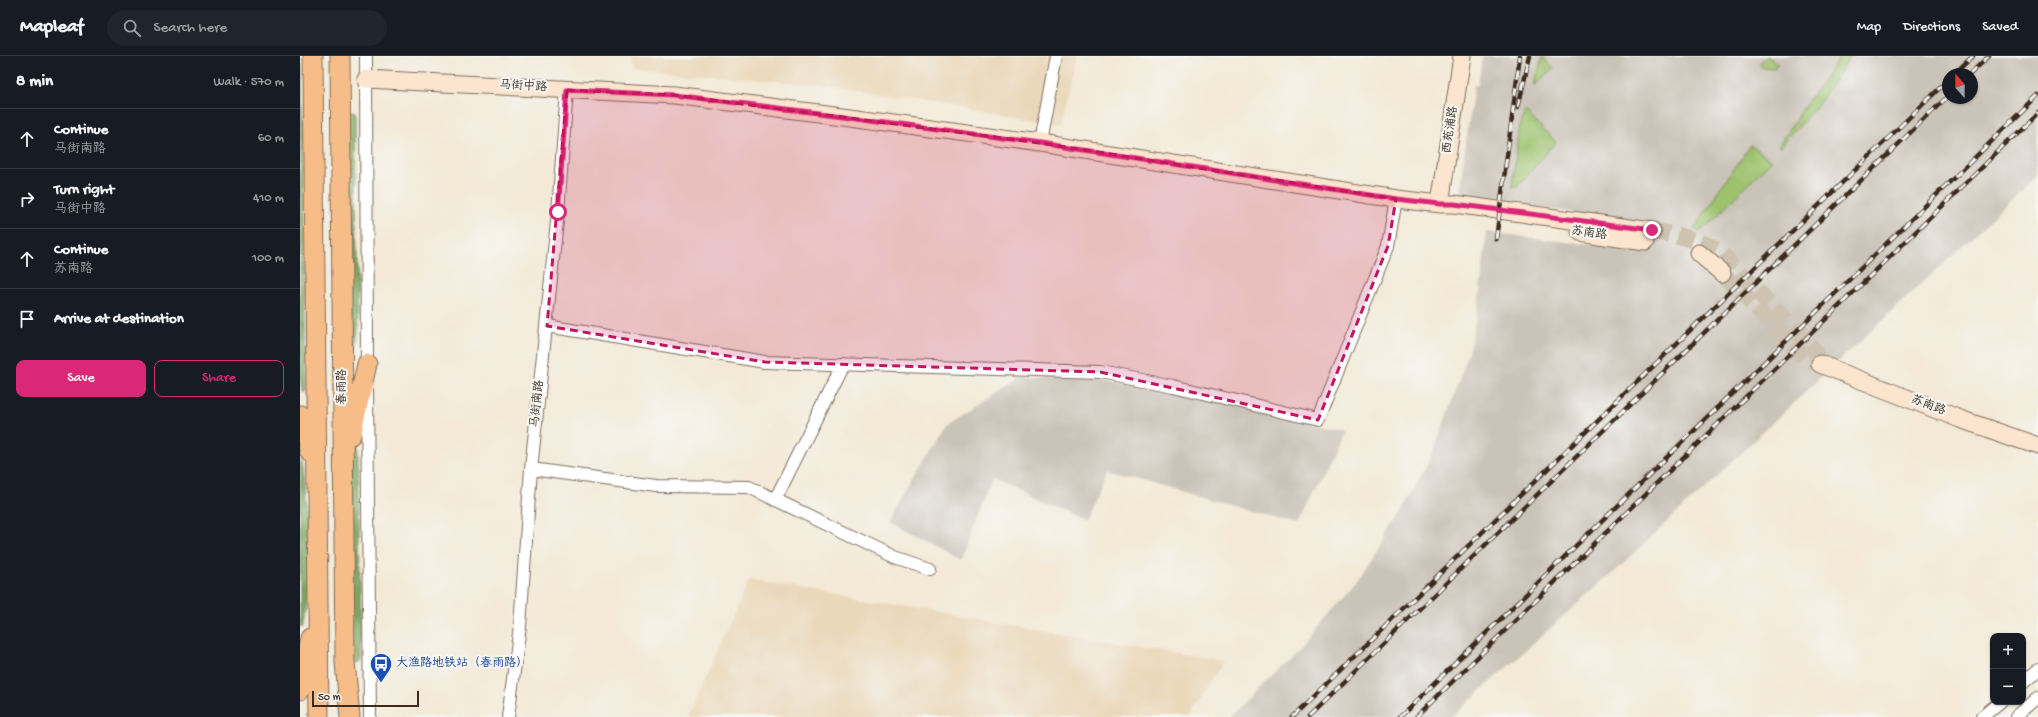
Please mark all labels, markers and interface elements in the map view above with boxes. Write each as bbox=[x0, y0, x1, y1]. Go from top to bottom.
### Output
search box bbox=[107, 10, 387, 46]
text: Mapleaf bbox=[20, 16, 83, 39]
icon: search bbox=[121, 17, 143, 39]
text: Search here bbox=[153, 19, 227, 37]
text: Map bbox=[1857, 19, 1881, 36]
text: Directions bbox=[1903, 19, 1960, 36]
text: Saved bbox=[1982, 19, 2018, 36]
north arrow bbox=[1942, 68, 1978, 104]
text: 8 min bbox=[16, 72, 53, 92]
text: Walk · 570 m bbox=[214, 75, 284, 90]
street label: 马街中路 bbox=[499, 78, 547, 95]
street label: 西苑浦路 bbox=[1440, 105, 1461, 155]
text: Continue bbox=[54, 121, 108, 139]
icon: ahead bbox=[16, 128, 38, 150]
text: 60 m bbox=[258, 131, 284, 146]
text: 马街南路 bbox=[54, 142, 106, 157]
text: Turn right bbox=[54, 181, 114, 199]
icon: right bbox=[16, 188, 38, 210]
text: 410 m bbox=[253, 191, 284, 206]
text: 马街中路 bbox=[54, 202, 106, 217]
route start bbox=[549, 203, 567, 221]
route end bbox=[1643, 221, 1661, 239]
street label: 苏南路 bbox=[1570, 224, 1608, 243]
text: Continue bbox=[54, 241, 108, 259]
icon: ahead bbox=[16, 248, 38, 270]
text: 100 m bbox=[252, 251, 284, 266]
text: 苏南路 bbox=[54, 262, 93, 277]
icon: arrive bbox=[16, 308, 38, 330]
text: Arrive at destination bbox=[54, 310, 184, 328]
button: Save bbox=[16, 360, 146, 397]
button: Share bbox=[154, 360, 284, 397]
street label: 春雨路 bbox=[335, 369, 350, 405]
street label: 马街南路 bbox=[528, 379, 547, 429]
street label: 苏南路 bbox=[1909, 392, 1948, 419]
map controls bbox=[1990, 633, 2026, 705]
button: + bbox=[1990, 633, 2026, 669]
bus stop icon: 大渔路地铁站（春雨路） bbox=[368, 651, 394, 684]
place label: 大渔路地铁站（春雨路） bbox=[396, 656, 528, 671]
button: − bbox=[1990, 669, 2026, 705]
scale bar bbox=[312, 689, 419, 708]
text: 50 m bbox=[318, 692, 340, 704]

